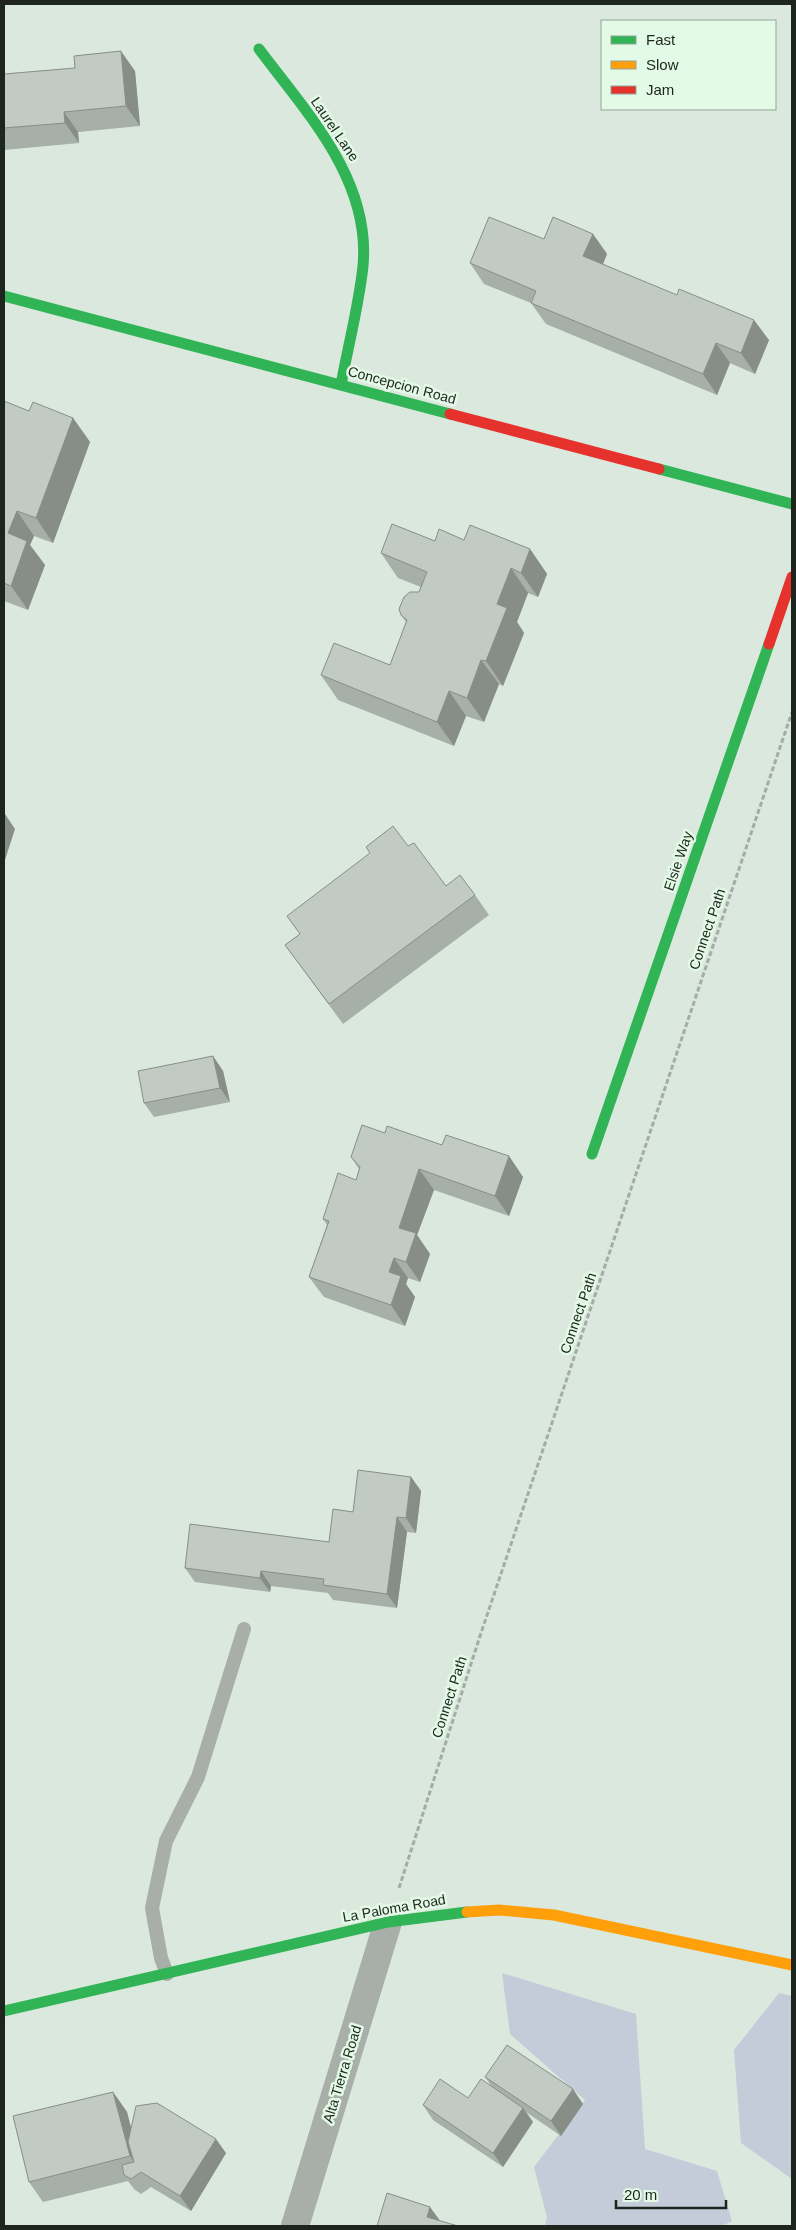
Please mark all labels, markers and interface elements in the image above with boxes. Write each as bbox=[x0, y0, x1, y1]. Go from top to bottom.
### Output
legend bbox=[601, 20, 776, 110]
text: Fast bbox=[646, 31, 676, 48]
text: Slow bbox=[646, 56, 679, 73]
text: Jam bbox=[646, 81, 674, 98]
street label: Laurel Lane bbox=[308, 94, 362, 164]
street label: Concepcion Road bbox=[346, 363, 458, 407]
street label: Elsie Way bbox=[660, 829, 696, 893]
street label: Connect Path bbox=[686, 886, 728, 972]
street label: Connect Path bbox=[557, 1270, 599, 1356]
street label: Connect Path bbox=[428, 1654, 470, 1740]
street label: La Paloma Road bbox=[341, 1891, 447, 1925]
street label: Alta Tierra Road bbox=[320, 2023, 364, 2125]
scale bar bbox=[616, 2178, 726, 2210]
text: 20 m bbox=[624, 2186, 657, 2203]

